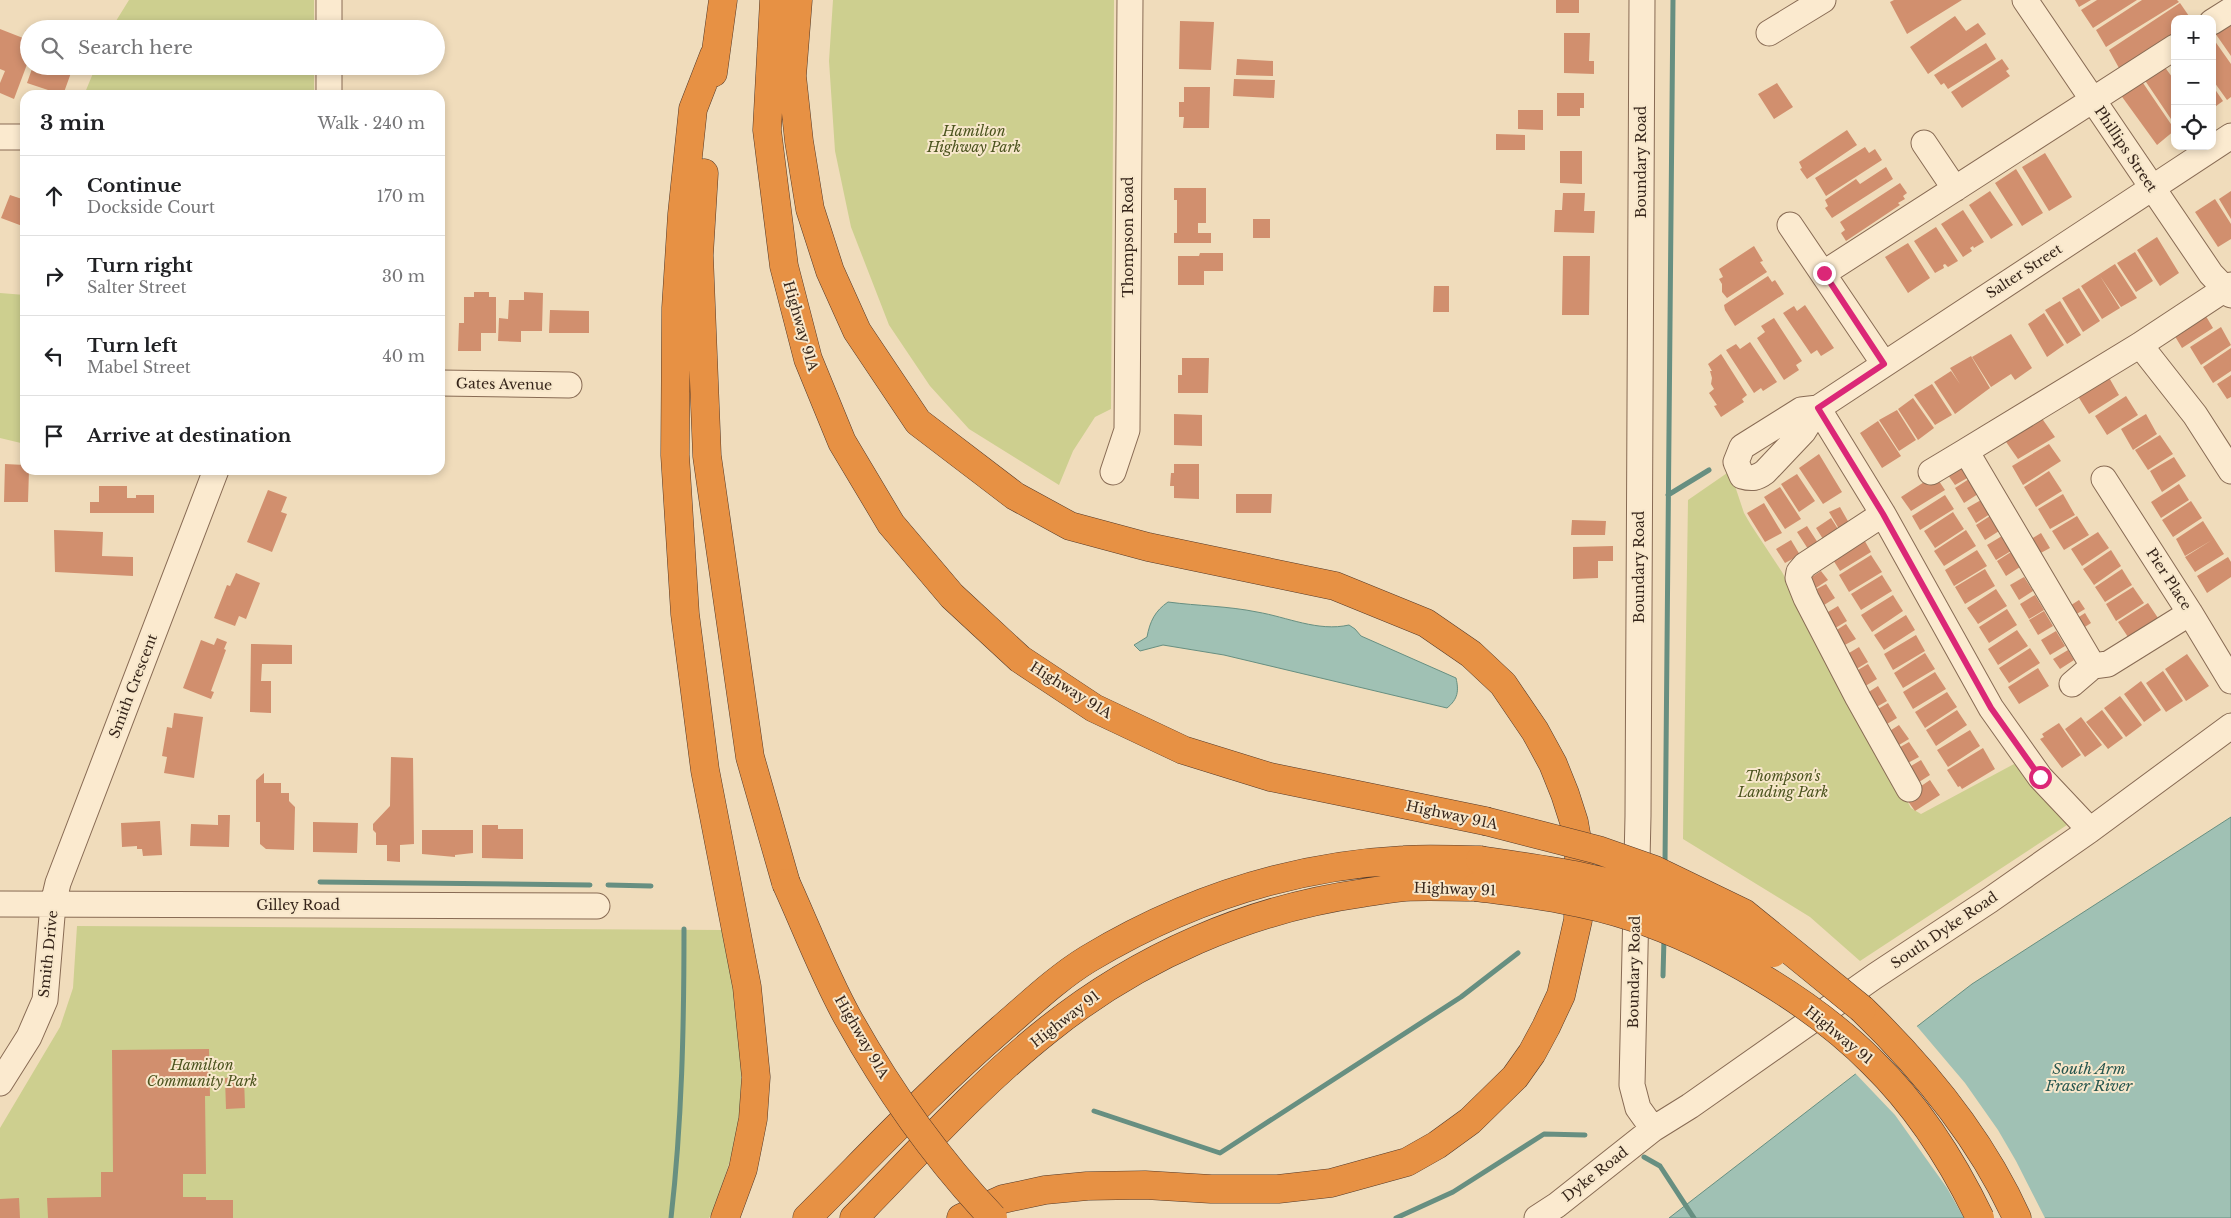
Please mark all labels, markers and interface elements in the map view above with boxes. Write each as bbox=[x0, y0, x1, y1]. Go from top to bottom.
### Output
map controls bbox=[2171, 15, 2216, 150]
button: + bbox=[2171, 15, 2216, 60]
search box bbox=[20, 20, 445, 75]
icon: search bbox=[38, 34, 66, 62]
text: Search here bbox=[78, 36, 193, 59]
button: − bbox=[2171, 60, 2216, 105]
street label: Phillips Street bbox=[2091, 103, 2162, 196]
street label: Boundary Road bbox=[1632, 105, 1650, 218]
button: locate bbox=[2171, 105, 2216, 150]
text: 3 min bbox=[40, 110, 105, 136]
text: Walk · 240 m bbox=[318, 113, 425, 133]
park label: Hamilton Highway Park bbox=[926, 122, 1021, 156]
text: Continue bbox=[87, 174, 182, 197]
street label: Thompson Road bbox=[1119, 176, 1137, 298]
icon: ahead bbox=[40, 182, 68, 210]
text: 170 m bbox=[377, 186, 425, 206]
text: Dockside Court bbox=[87, 197, 215, 217]
street label: Salter Street bbox=[1983, 239, 2066, 302]
text: Turn right bbox=[87, 254, 193, 277]
icon: right bbox=[40, 262, 68, 290]
route end bbox=[1813, 262, 1836, 285]
text: 30 m bbox=[382, 266, 425, 286]
text: Salter Street bbox=[87, 277, 187, 297]
street label: Highway 91A bbox=[779, 279, 823, 374]
text: Turn left bbox=[87, 334, 178, 357]
icon: left bbox=[40, 342, 68, 370]
text: 40 m bbox=[382, 346, 425, 366]
text: Mabel Street bbox=[87, 357, 191, 377]
street label: Gates Avenue bbox=[456, 374, 552, 394]
icon: arrive bbox=[40, 422, 68, 450]
text: Arrive at destination bbox=[87, 424, 291, 447]
street label: Boundary Road bbox=[1630, 510, 1648, 623]
street label: Pier Place bbox=[2142, 545, 2196, 613]
street label: Smith Crescent bbox=[105, 631, 161, 741]
street label: Highway 91A bbox=[1027, 658, 1115, 722]
route start bbox=[2029, 766, 2052, 789]
park label: Thompson's Landing Park bbox=[1737, 767, 1828, 801]
street label: Highway 91A bbox=[1404, 796, 1500, 834]
street label: Highway 91 bbox=[1413, 879, 1497, 899]
street label: South Dyke Road bbox=[1887, 887, 2001, 972]
street label: Gilley Road bbox=[256, 896, 340, 914]
street label: Smith Drive bbox=[34, 909, 62, 999]
street label: Boundary Road bbox=[1624, 915, 1644, 1028]
street label: Highway 91 bbox=[1027, 987, 1103, 1051]
street label: Highway 91A bbox=[831, 992, 893, 1082]
street label: Highway 91 bbox=[1801, 1002, 1877, 1068]
park label: Hamilton Community Park bbox=[147, 1056, 257, 1090]
water label: South Arm Fraser River bbox=[2044, 1059, 2134, 1095]
street label: Dyke Road bbox=[1558, 1142, 1632, 1205]

